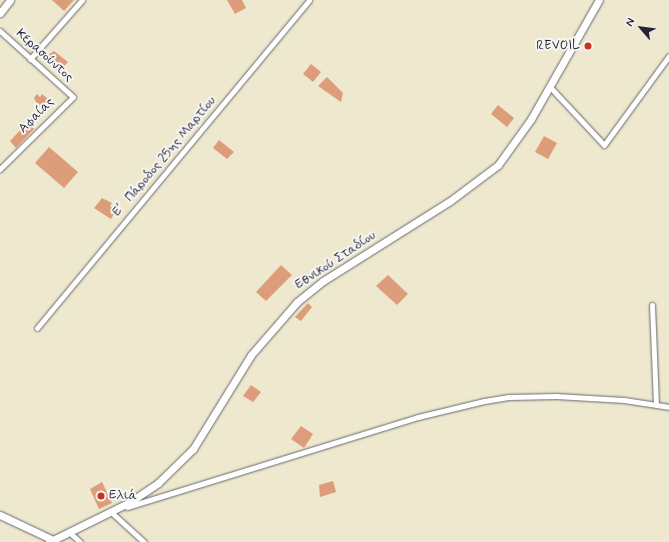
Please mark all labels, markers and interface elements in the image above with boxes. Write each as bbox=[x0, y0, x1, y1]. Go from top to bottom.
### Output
north arrow bbox=[621, 8, 661, 48]
text: N bbox=[623, 16, 638, 29]
street label: Κερασούντος bbox=[12, 26, 76, 86]
place label: REVOIL bbox=[536, 38, 580, 54]
marker: REVOIL bbox=[583, 41, 593, 51]
street label: Ε΄ Πάροδος 25ης Μαρτίου bbox=[110, 94, 220, 220]
street label: Αφαίας bbox=[16, 95, 58, 137]
street label: Εθνικού Σταδίου bbox=[293, 228, 379, 294]
place label: Ελιά bbox=[109, 488, 137, 504]
marker: Ελιά bbox=[96, 491, 106, 501]

